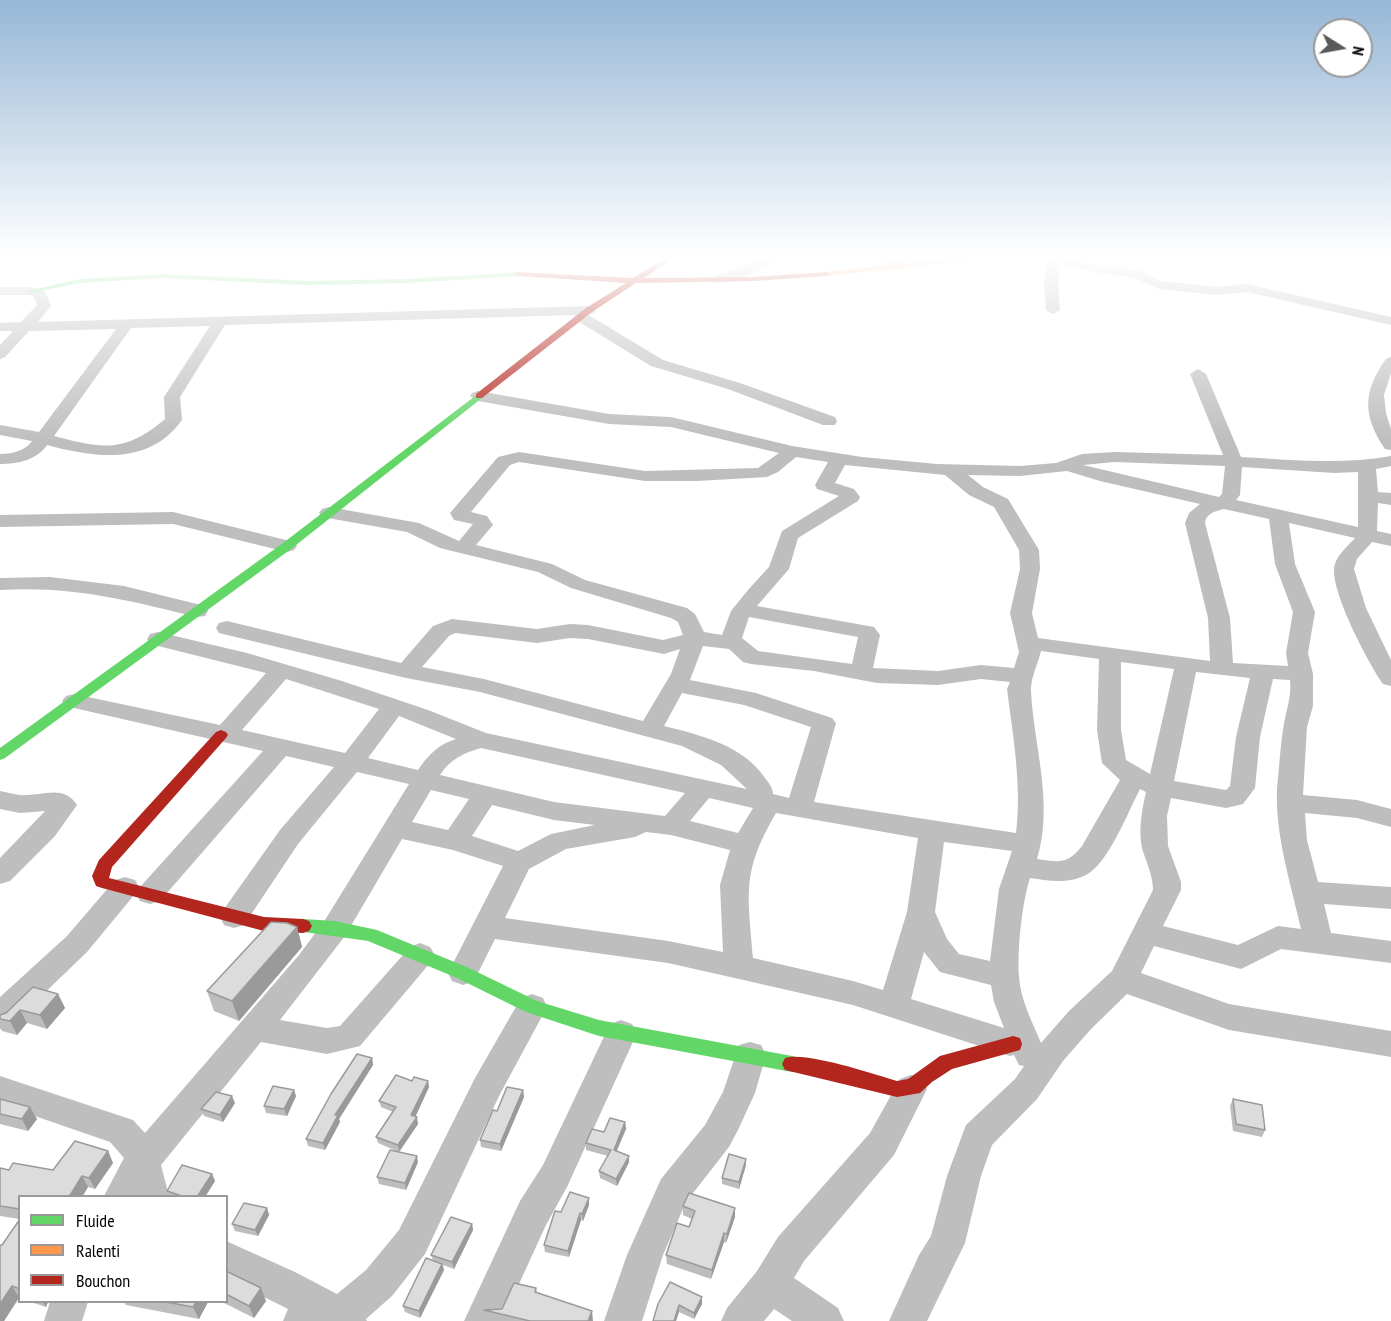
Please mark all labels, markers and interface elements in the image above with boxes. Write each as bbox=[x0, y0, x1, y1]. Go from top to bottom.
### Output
north arrow bbox=[1313, 18, 1373, 78]
text: N bbox=[1348, 45, 1369, 57]
legend bbox=[18, 1195, 228, 1303]
text: Fluide bbox=[76, 1209, 115, 1232]
text: Ralenti bbox=[76, 1239, 120, 1262]
text: Bouchon bbox=[76, 1269, 130, 1292]

